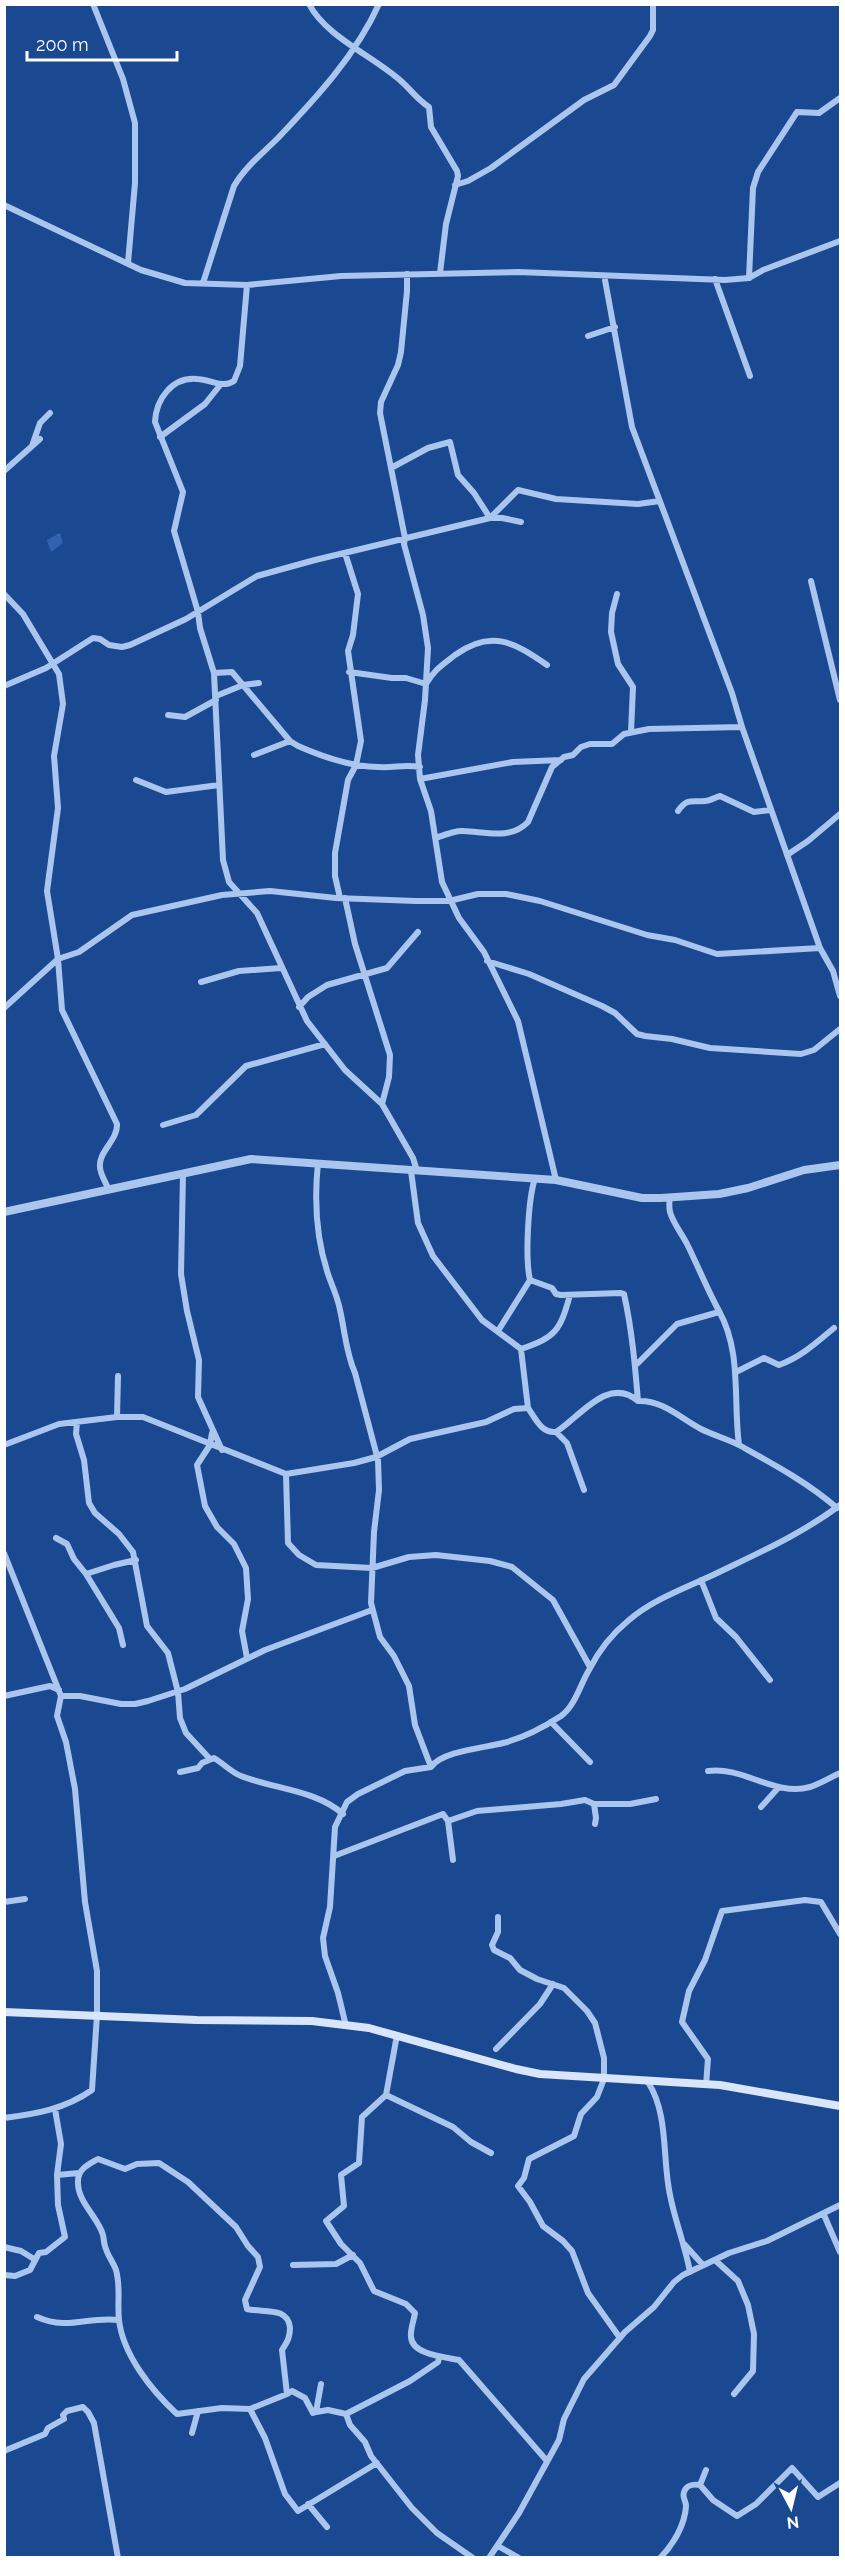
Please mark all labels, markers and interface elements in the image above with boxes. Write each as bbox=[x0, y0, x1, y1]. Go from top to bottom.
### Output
scale bar bbox=[27, 24, 177, 62]
text: 200 m bbox=[36, 34, 89, 55]
north arrow bbox=[761, 2478, 821, 2538]
text: N bbox=[786, 2512, 800, 2533]

